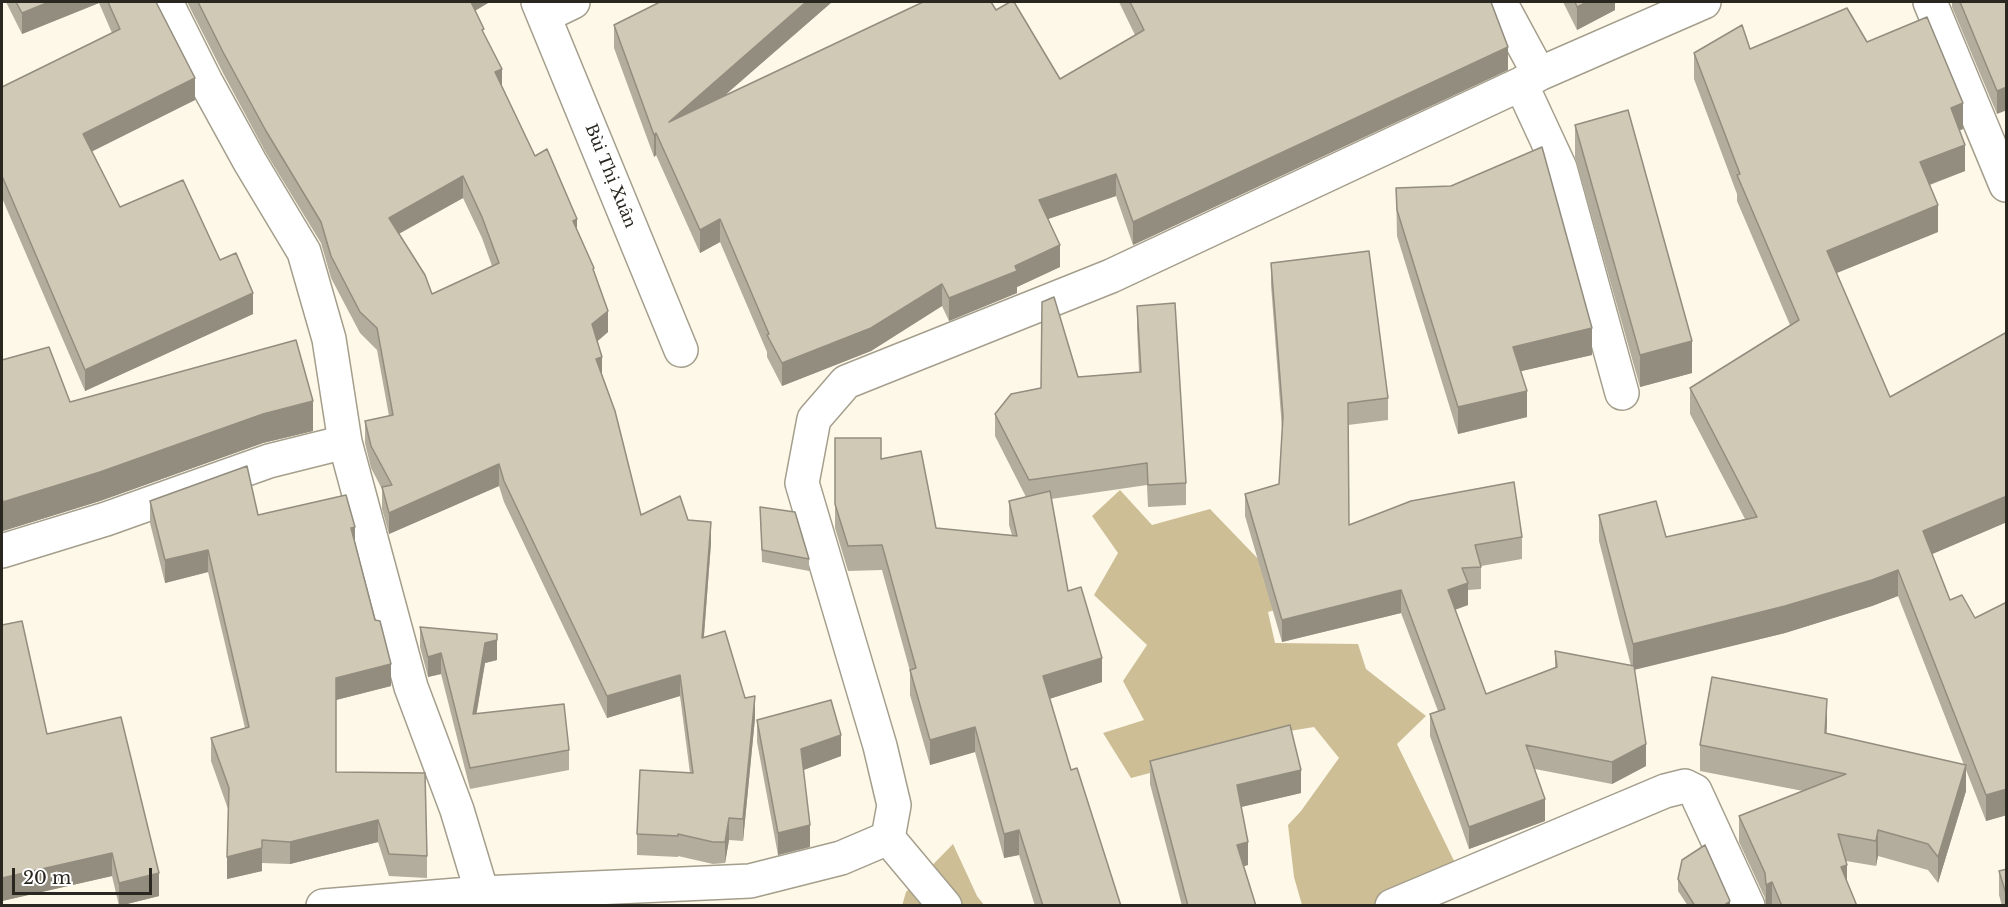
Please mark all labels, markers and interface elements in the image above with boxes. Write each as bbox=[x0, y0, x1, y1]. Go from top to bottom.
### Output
street label: Bùi Thị Xuân bbox=[580, 121, 640, 231]
scale bar bbox=[15, 856, 154, 894]
text: 20 m bbox=[23, 867, 71, 889]

